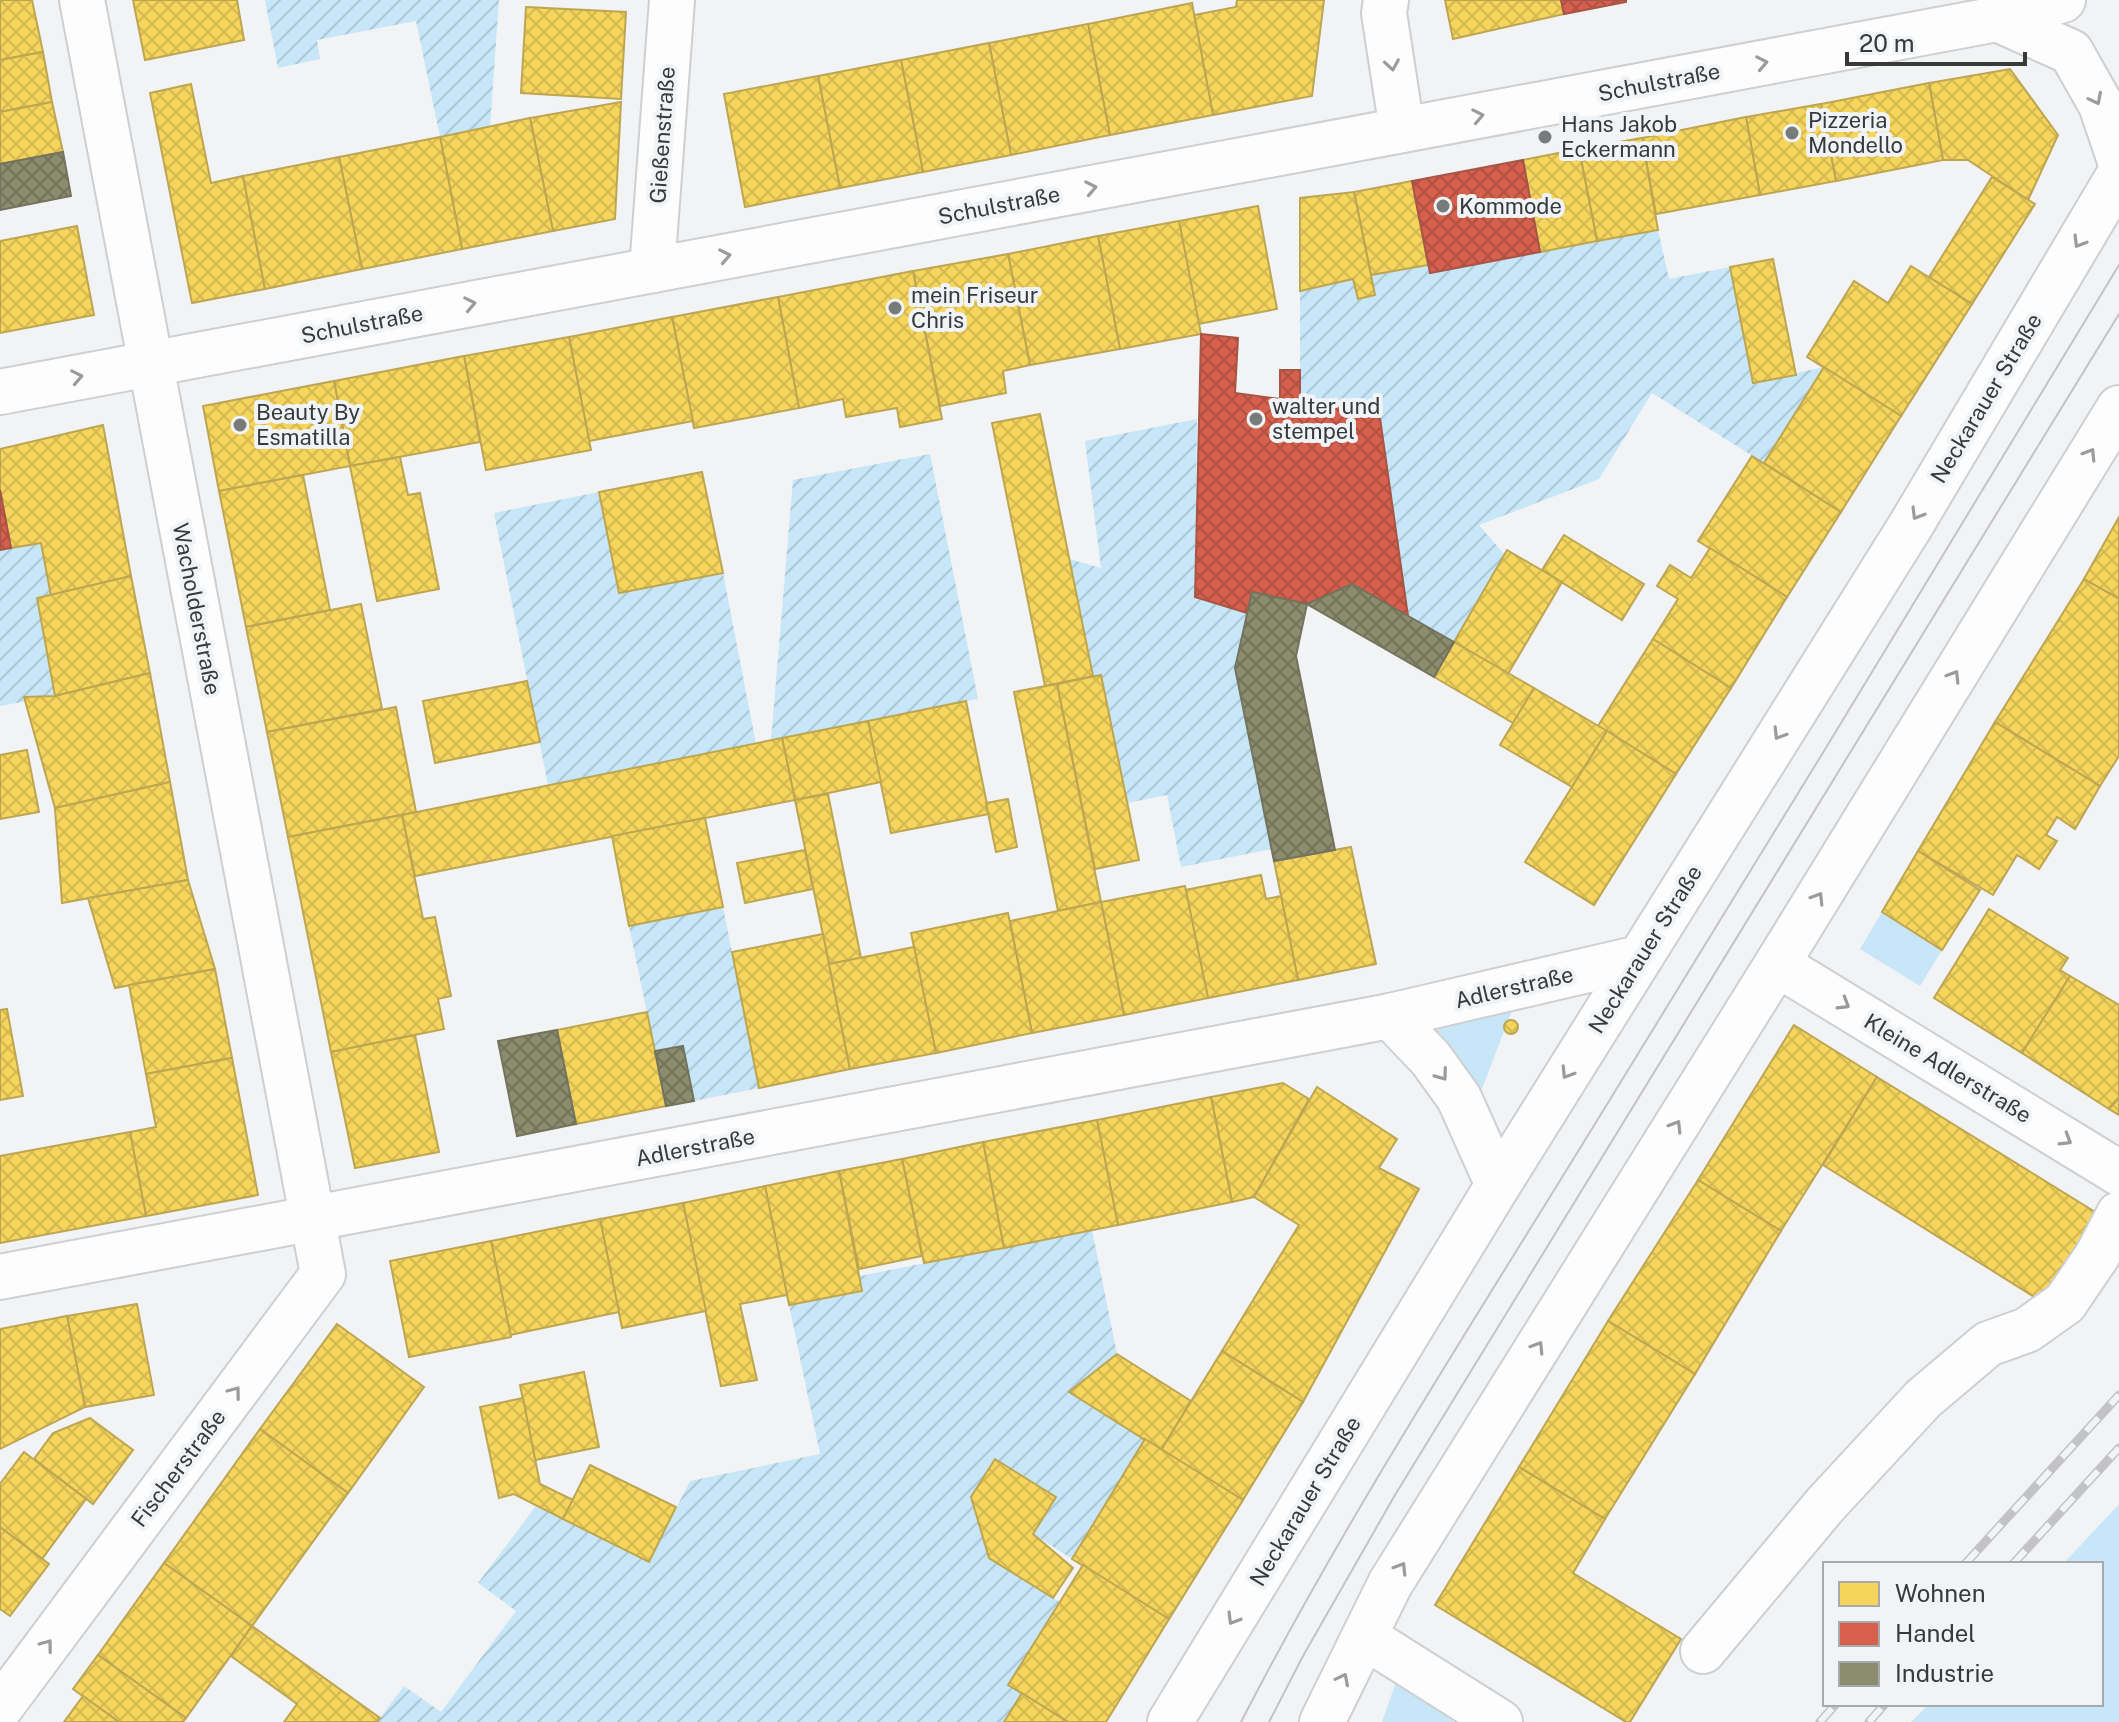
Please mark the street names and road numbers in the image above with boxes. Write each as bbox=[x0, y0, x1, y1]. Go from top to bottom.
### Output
street label: Schulstraße bbox=[1596, 57, 1722, 107]
street label: Gießenstraße bbox=[644, 66, 680, 204]
street label: Schulstraße bbox=[936, 180, 1062, 230]
street label: Schulstraße bbox=[299, 299, 425, 349]
street label: Neckarauer Straße bbox=[1925, 309, 2047, 487]
street label: Wacholderstraße bbox=[168, 521, 226, 697]
street label: Neckarauer Straße bbox=[1583, 860, 1707, 1038]
street label: Adlerstraße bbox=[1452, 961, 1576, 1013]
street label: Kleine Adlerstraße bbox=[1860, 1008, 2036, 1128]
street label: Adlerstraße bbox=[633, 1123, 757, 1171]
street label: Fischerstraße bbox=[125, 1404, 231, 1532]
street label: Neckarauer Straße bbox=[1244, 1412, 1366, 1590]

